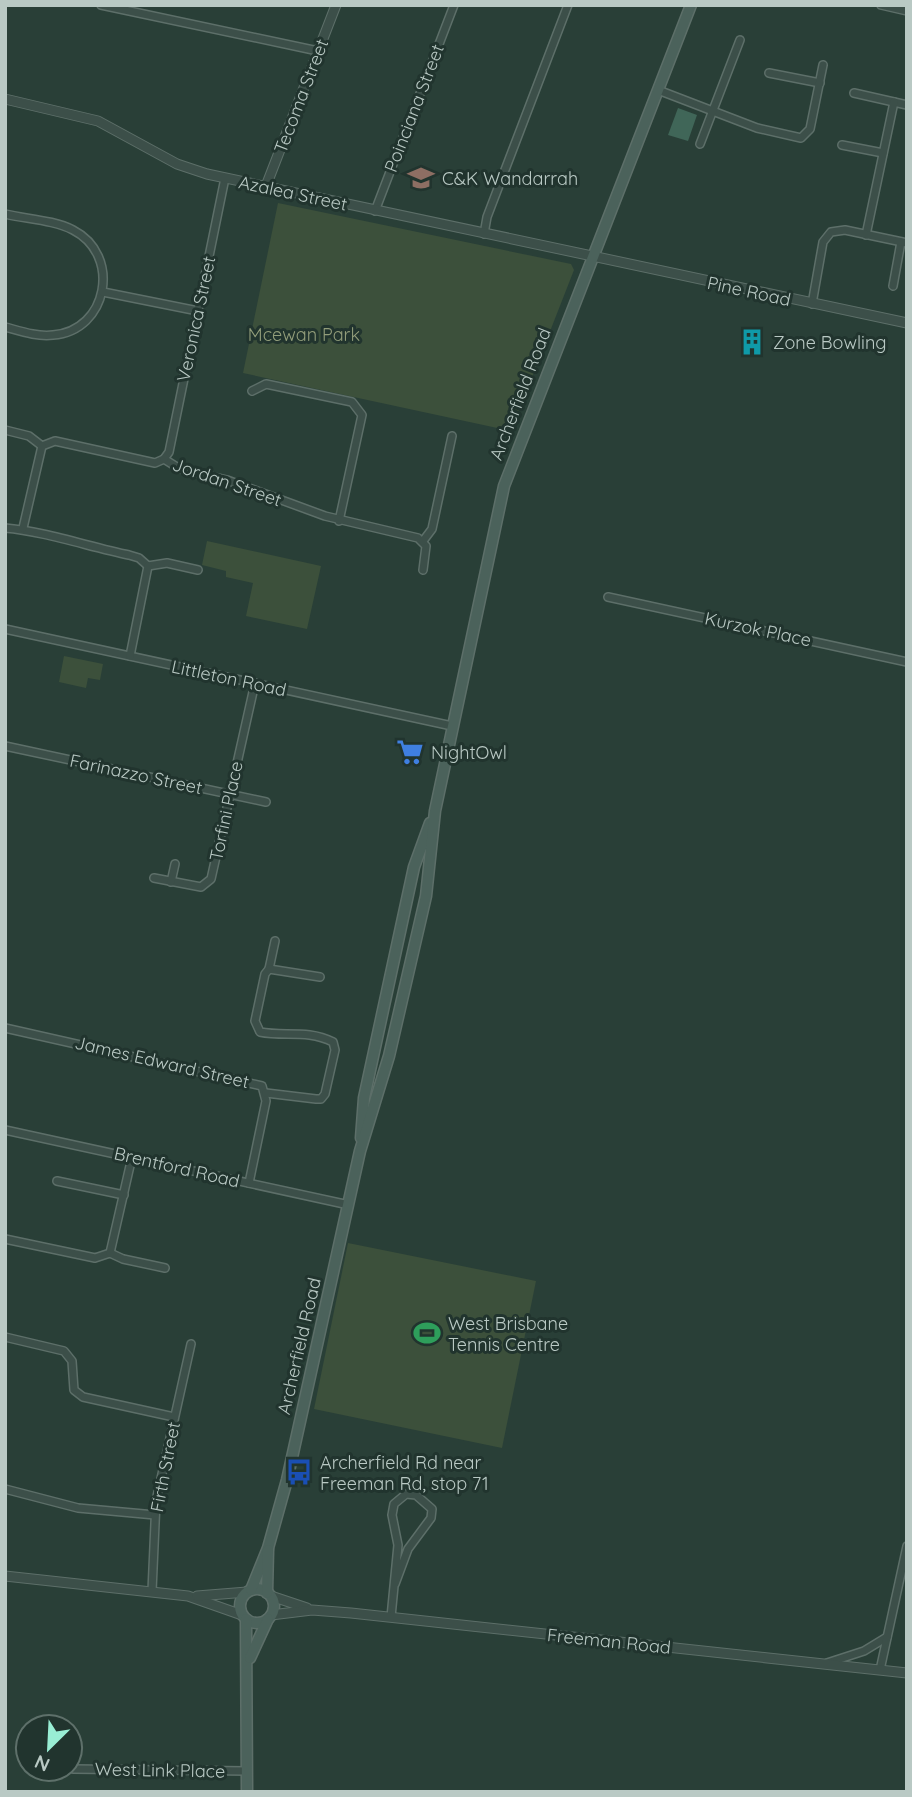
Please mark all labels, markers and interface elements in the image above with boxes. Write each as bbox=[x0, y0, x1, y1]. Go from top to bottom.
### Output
street label: Tecoma Street bbox=[269, 36, 333, 156]
street label: Poinciana Street bbox=[379, 41, 449, 175]
school or university icon: C&K Wandarrah bbox=[406, 163, 436, 193]
place label: C&K Wandarrah bbox=[442, 167, 578, 190]
street label: Azalea Street bbox=[237, 170, 349, 216]
street label: Veronica Street bbox=[171, 254, 221, 384]
street label: Pine Road bbox=[705, 271, 793, 311]
park label: Mcewan Park bbox=[248, 323, 360, 346]
street label: Archerfield Road bbox=[484, 325, 556, 463]
building icon: Zone Bowling bbox=[737, 327, 767, 357]
place label: Zone Bowling bbox=[773, 331, 887, 354]
street label: Jordan Street bbox=[169, 453, 285, 511]
street label: Kurzok Place bbox=[703, 606, 813, 652]
street label: Littleton Road bbox=[170, 655, 288, 701]
supermarket icon: NightOwl bbox=[395, 737, 425, 767]
place label: NightOwl bbox=[431, 741, 507, 764]
street label: Farinazzo Street bbox=[68, 749, 204, 799]
street label: Torfini Place bbox=[204, 759, 248, 863]
street label: James Edward Street bbox=[73, 1031, 251, 1093]
street label: Brentford Road bbox=[112, 1141, 242, 1193]
street label: Archerfield Road bbox=[272, 1275, 326, 1417]
place label: West Brisbane Tennis Centre bbox=[448, 1312, 568, 1356]
sports icon: West Brisbane Tennis Centre bbox=[412, 1318, 442, 1348]
street label: Firth Street bbox=[145, 1420, 185, 1514]
place label: Archerfield Rd near Freeman Rd, stop 71 bbox=[320, 1451, 489, 1495]
bus stop icon: Archerfield Rd near Freeman Rd, stop 71 bbox=[284, 1457, 314, 1487]
street label: Freeman Road bbox=[546, 1623, 672, 1659]
north arrow bbox=[14, 1713, 84, 1783]
text: N bbox=[31, 1750, 53, 1777]
street label: West Link Place bbox=[95, 1757, 225, 1783]

